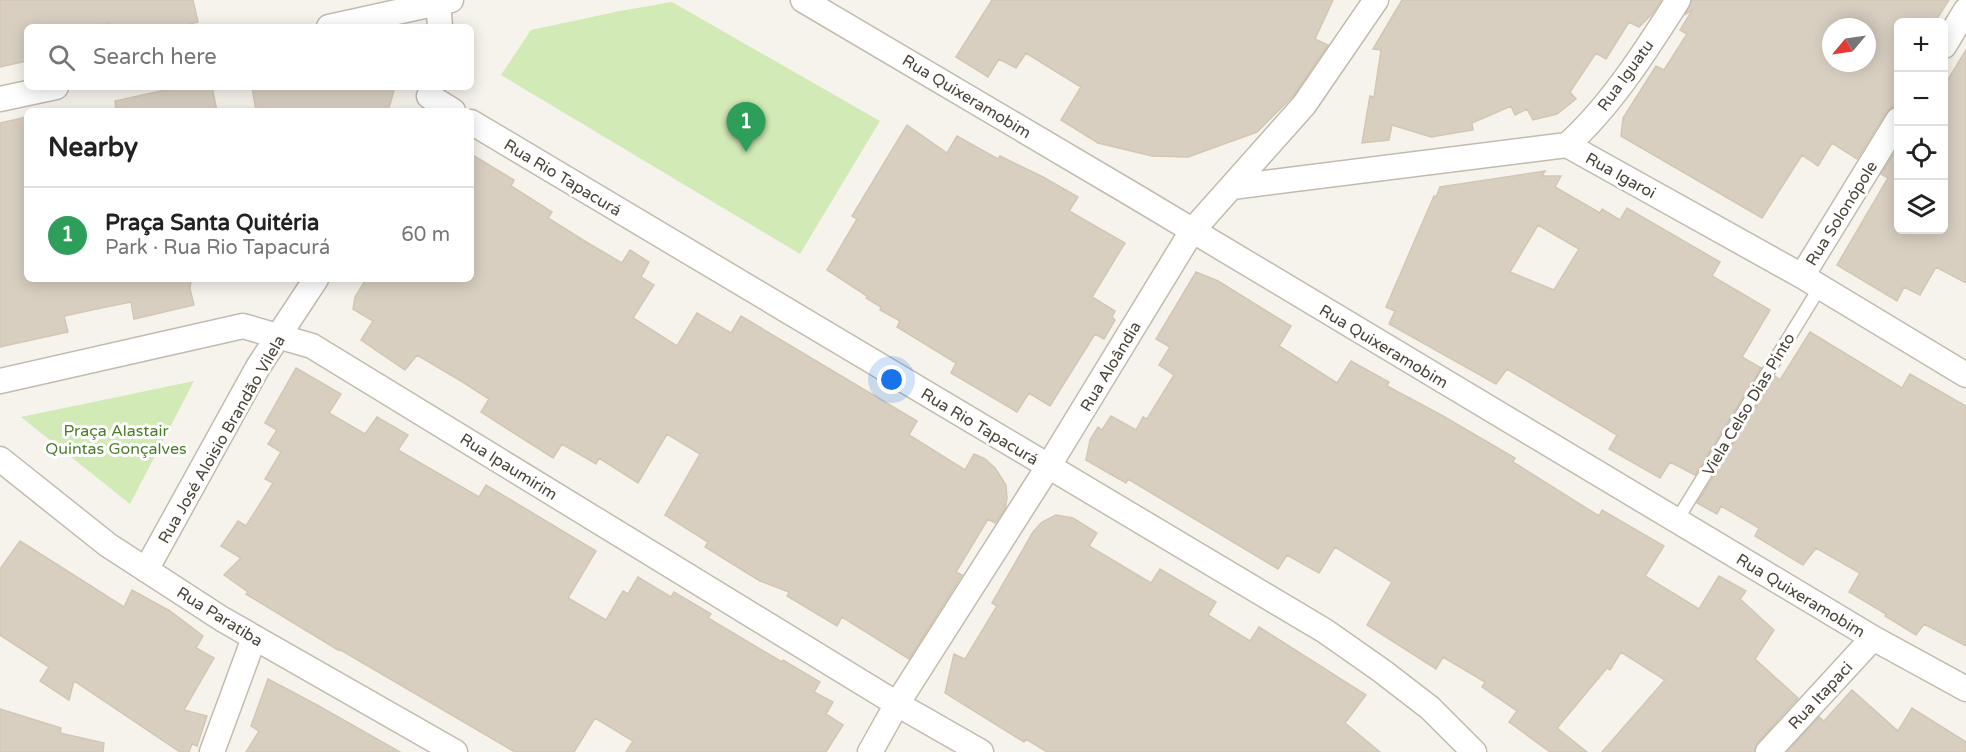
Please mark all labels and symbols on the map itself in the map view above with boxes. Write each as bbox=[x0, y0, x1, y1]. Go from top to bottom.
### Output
north arrow bbox=[1822, 18, 1876, 72]
street label: Rua Iguatu bbox=[1593, 36, 1658, 115]
street label: Rua Quixeramobim bbox=[898, 51, 1035, 143]
pin: 1 bbox=[726, 102, 766, 152]
street label: Rua Rio Tapacurá bbox=[500, 135, 625, 221]
street label: Rua Igaroi bbox=[1582, 148, 1659, 203]
street label: Rua Solonópole bbox=[1802, 157, 1882, 270]
street label: Rua Quixeramobim bbox=[1315, 301, 1452, 393]
street label: Rua Aloândia bbox=[1076, 318, 1146, 415]
street label: Viela Celso Dias Pinto bbox=[1698, 329, 1799, 480]
street label: Rua José Aloisio Brandão Vilela bbox=[154, 332, 290, 547]
your location bbox=[877, 365, 906, 394]
street label: Rua Rio Tapacurá bbox=[917, 384, 1042, 470]
park label: Praça Alastair Quintas Gonçalves bbox=[45, 421, 187, 459]
street label: Rua Ipaumirim bbox=[456, 429, 561, 505]
street label: Rua Quixeramobim bbox=[1732, 550, 1869, 642]
street label: Rua Paratiba bbox=[173, 582, 266, 651]
street label: Rua Itapaci bbox=[1784, 658, 1857, 734]

